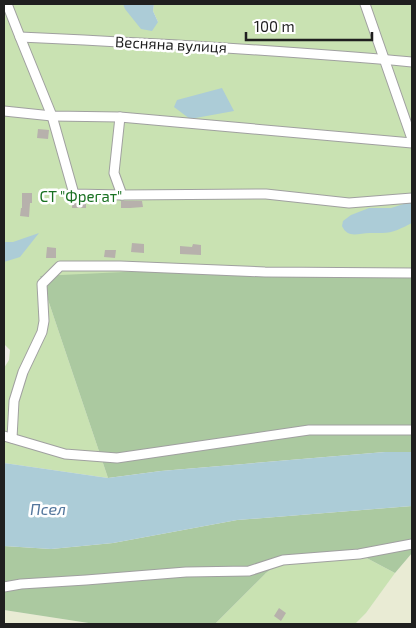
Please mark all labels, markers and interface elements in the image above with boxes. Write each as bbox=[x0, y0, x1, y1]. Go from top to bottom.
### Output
scale bar bbox=[246, 10, 372, 42]
text: 100 m bbox=[254, 17, 295, 35]
street label: Весняна вулиця bbox=[115, 32, 227, 57]
park label: СТ "Фрегат" bbox=[40, 187, 122, 205]
water label: Псел bbox=[30, 499, 66, 518]

